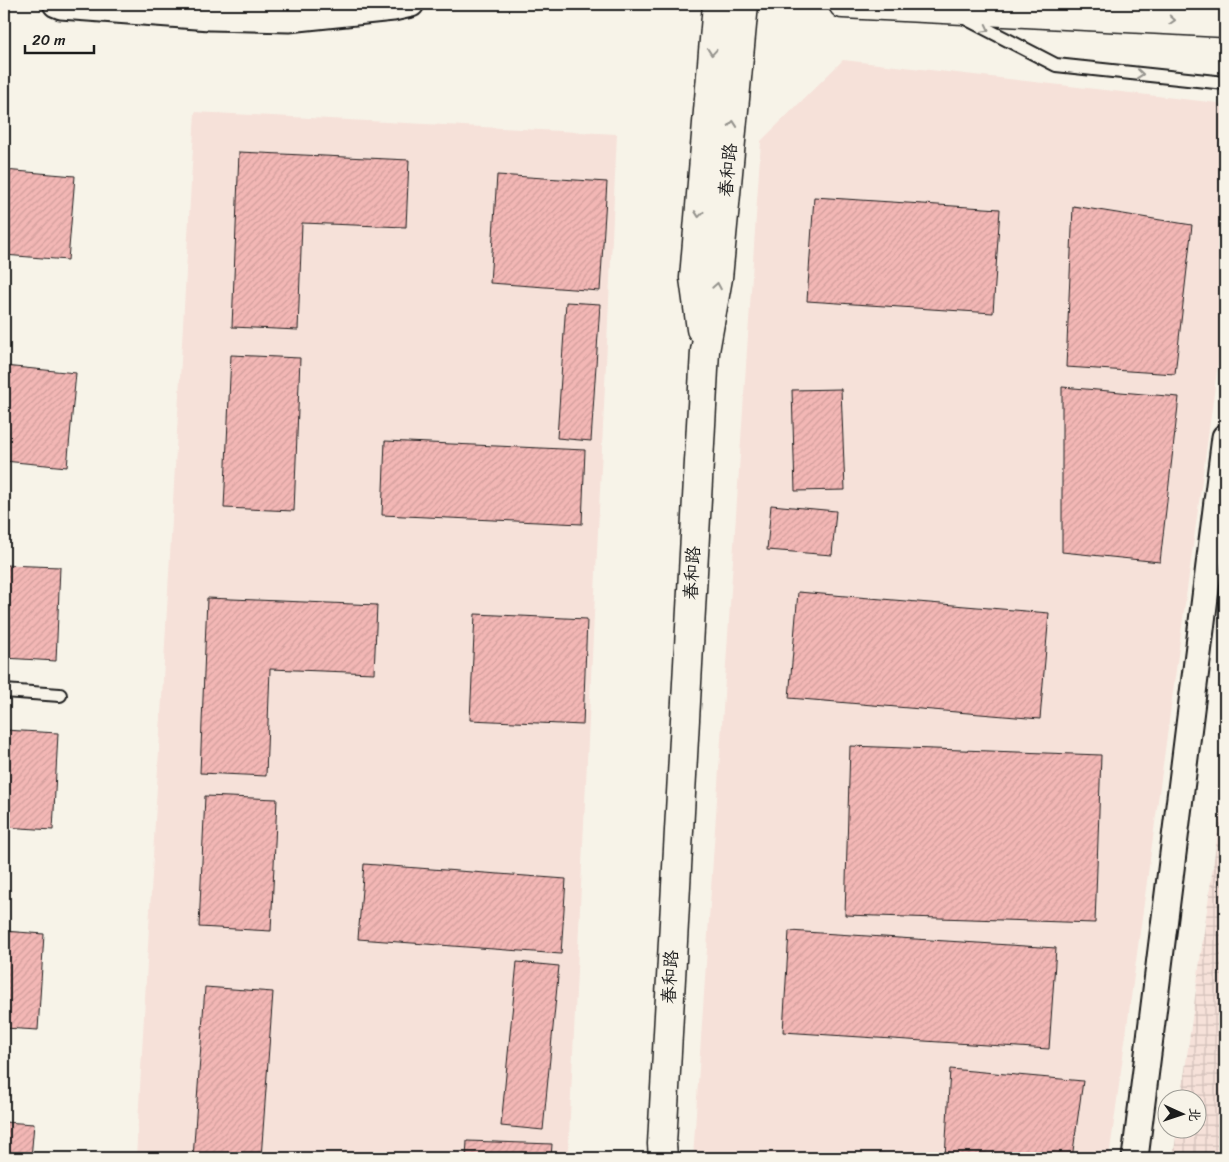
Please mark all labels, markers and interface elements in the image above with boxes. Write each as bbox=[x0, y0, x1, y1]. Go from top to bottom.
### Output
one-way arrow bbox=[1168, 15, 1176, 26]
scale bar bbox=[25, 22, 94, 54]
one-way arrow bbox=[981, 23, 990, 33]
text: 20 m bbox=[32, 27, 66, 53]
one-way arrow bbox=[707, 49, 718, 57]
one-way arrow bbox=[1136, 68, 1144, 79]
one-way arrow bbox=[727, 120, 738, 128]
street label: 春和路 bbox=[710, 142, 746, 198]
one-way arrow bbox=[694, 211, 705, 219]
one-way arrow bbox=[711, 281, 722, 290]
street label: 春和路 bbox=[675, 545, 709, 601]
street label: 春和路 bbox=[653, 949, 687, 1005]
north arrow bbox=[1156, 1090, 1206, 1140]
text: 北 bbox=[1182, 1107, 1207, 1122]

